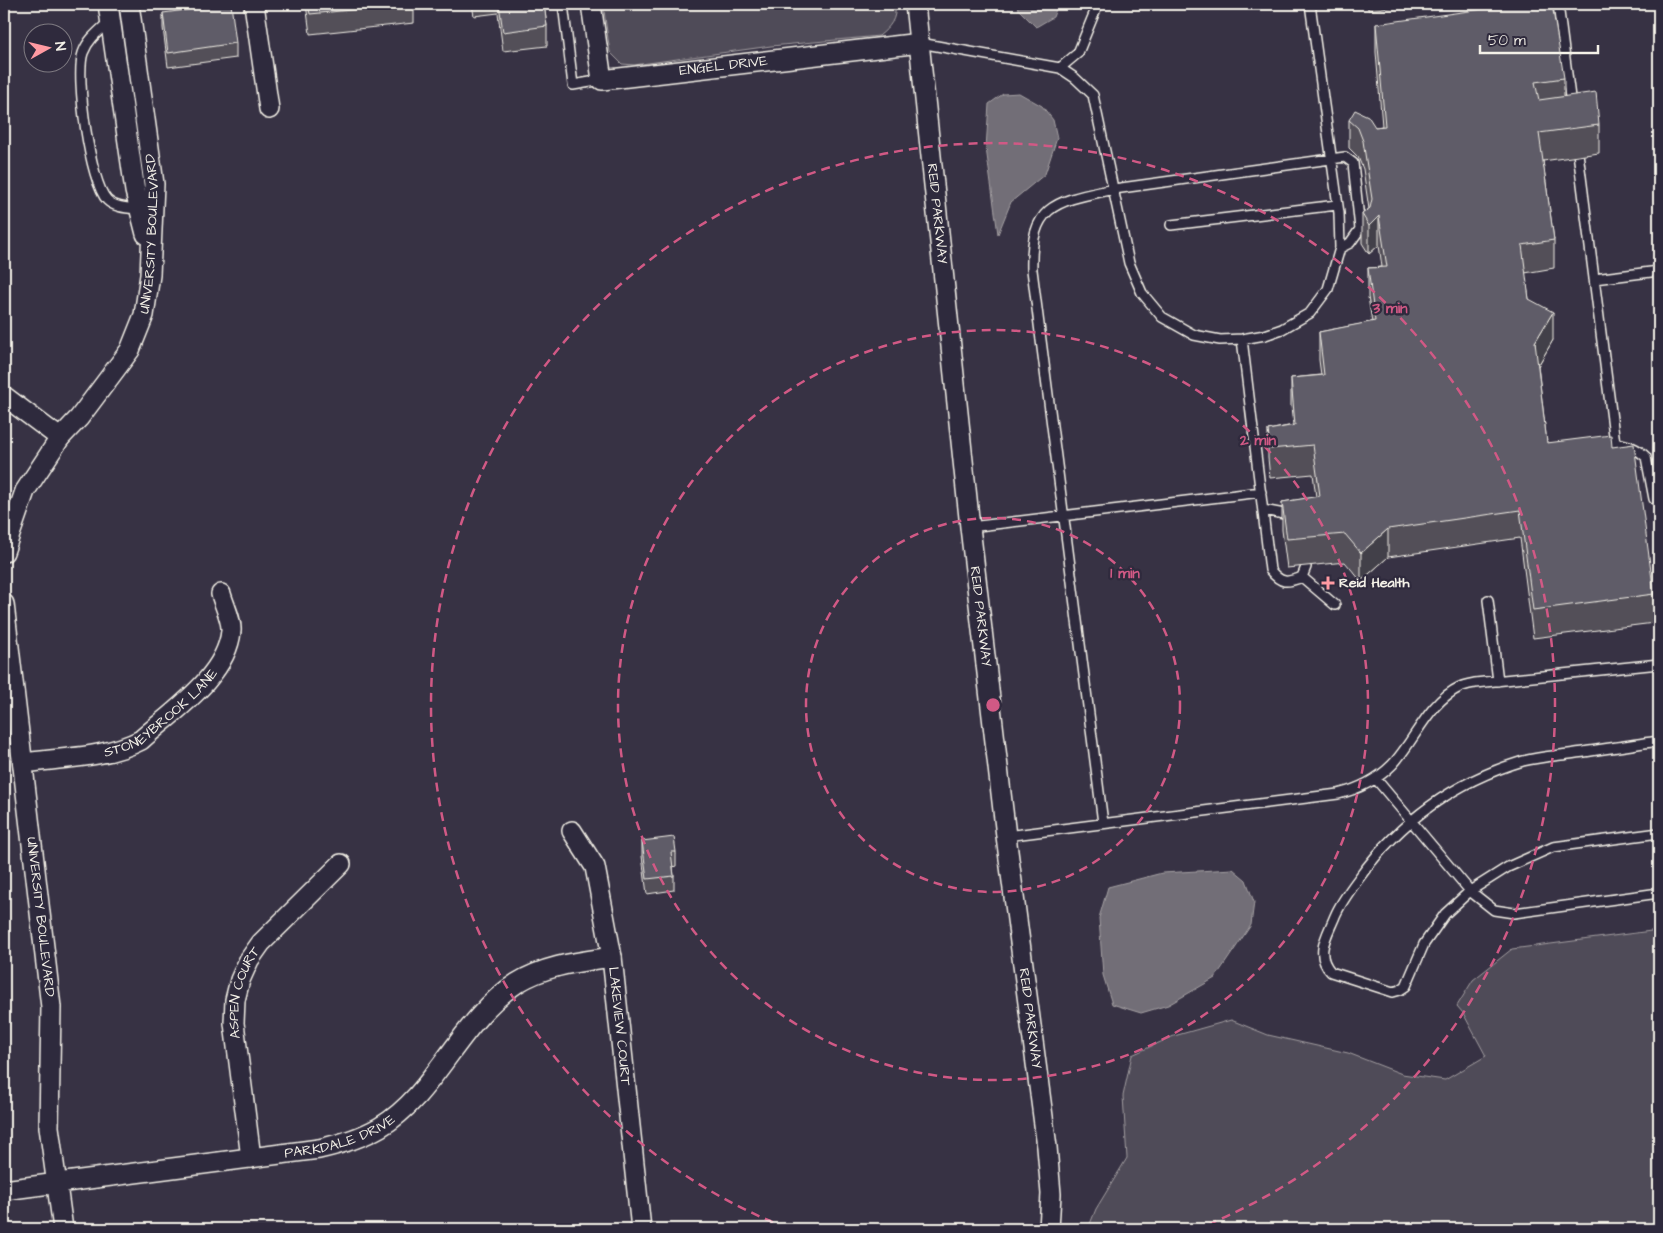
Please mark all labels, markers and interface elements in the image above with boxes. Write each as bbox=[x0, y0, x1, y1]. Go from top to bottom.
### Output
north arrow bbox=[22, 22, 72, 72]
scale bar bbox=[1480, 22, 1598, 54]
text: 50 m bbox=[1488, 30, 1526, 51]
text: N bbox=[49, 41, 70, 52]
street label: ENGEL DRIVE bbox=[678, 51, 769, 81]
street label: UNIVERSITY BOULEVARD bbox=[134, 152, 164, 315]
street label: REID PARKWAY bbox=[922, 163, 952, 266]
text: 3 min bbox=[1371, 298, 1408, 319]
text: 2 min bbox=[1239, 430, 1277, 451]
text: 1 min bbox=[1110, 563, 1140, 584]
street label: REID PARKWAY bbox=[965, 565, 996, 668]
place label: Reid Health bbox=[1339, 573, 1410, 593]
marker: Reid Health bbox=[1321, 576, 1335, 590]
street label: STONEYBROOK LANE bbox=[102, 664, 223, 762]
centre of rings bbox=[984, 696, 1002, 714]
street label: UNIVERSITY BOULEVARD bbox=[21, 836, 60, 998]
street label: ASPEN COURT bbox=[224, 942, 265, 1040]
street label: LAKEVIEW COURT bbox=[603, 966, 636, 1087]
street label: REID PARKWAY bbox=[1014, 967, 1047, 1070]
street label: PARKDALE DRIVE bbox=[283, 1109, 400, 1163]

